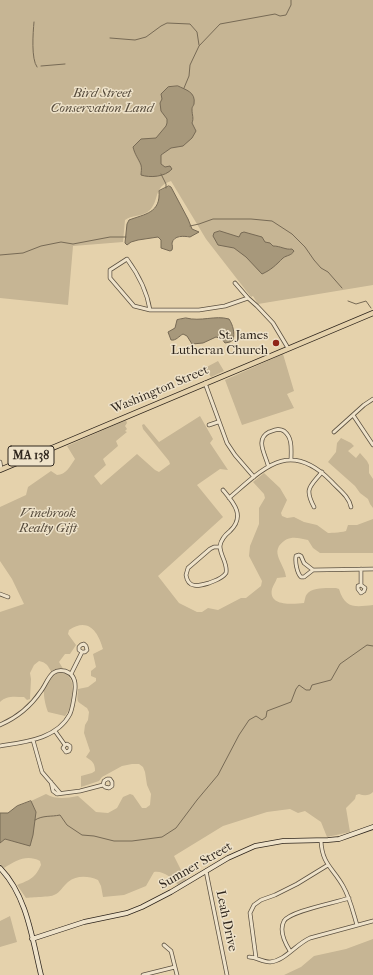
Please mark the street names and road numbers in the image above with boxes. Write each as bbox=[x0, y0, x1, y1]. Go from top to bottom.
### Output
street label: Washington Street bbox=[109, 362, 211, 418]
road number: MA 138 bbox=[8, 446, 54, 466]
street label: Sumner Street bbox=[157, 839, 235, 893]
street label: Leah Drive bbox=[212, 889, 240, 953]

